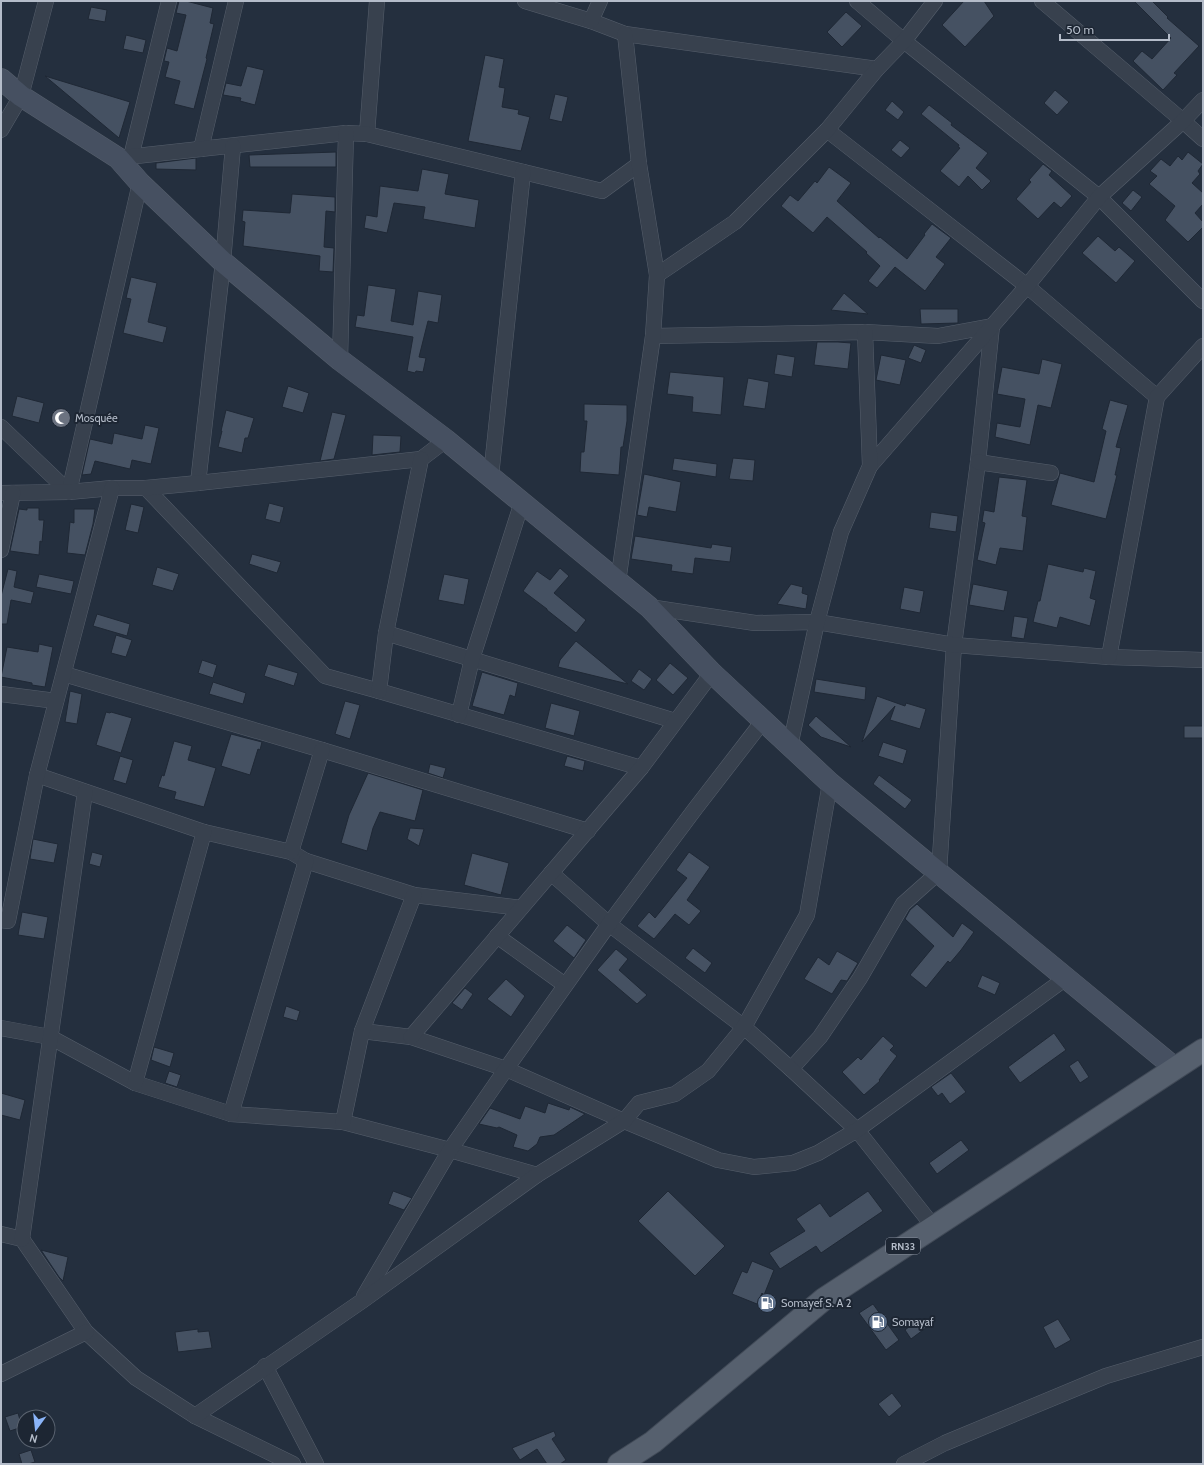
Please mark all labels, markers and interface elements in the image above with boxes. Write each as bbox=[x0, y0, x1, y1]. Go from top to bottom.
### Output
scale bar bbox=[1060, 16, 1169, 42]
text: 50 m bbox=[1066, 22, 1094, 37]
mosque icon: Mosquée bbox=[50, 407, 72, 429]
place label: Mosquée bbox=[75, 411, 118, 425]
road number: RN33 bbox=[886, 1238, 920, 1254]
fuel station icon: Somayef S. A 2 bbox=[756, 1292, 778, 1314]
place label: Somayef S. A 2 bbox=[781, 1296, 852, 1310]
fuel station icon: Somayaf bbox=[867, 1311, 889, 1333]
place label: Somayaf bbox=[892, 1315, 934, 1329]
north arrow bbox=[16, 1409, 56, 1449]
text: N bbox=[28, 1431, 39, 1446]

